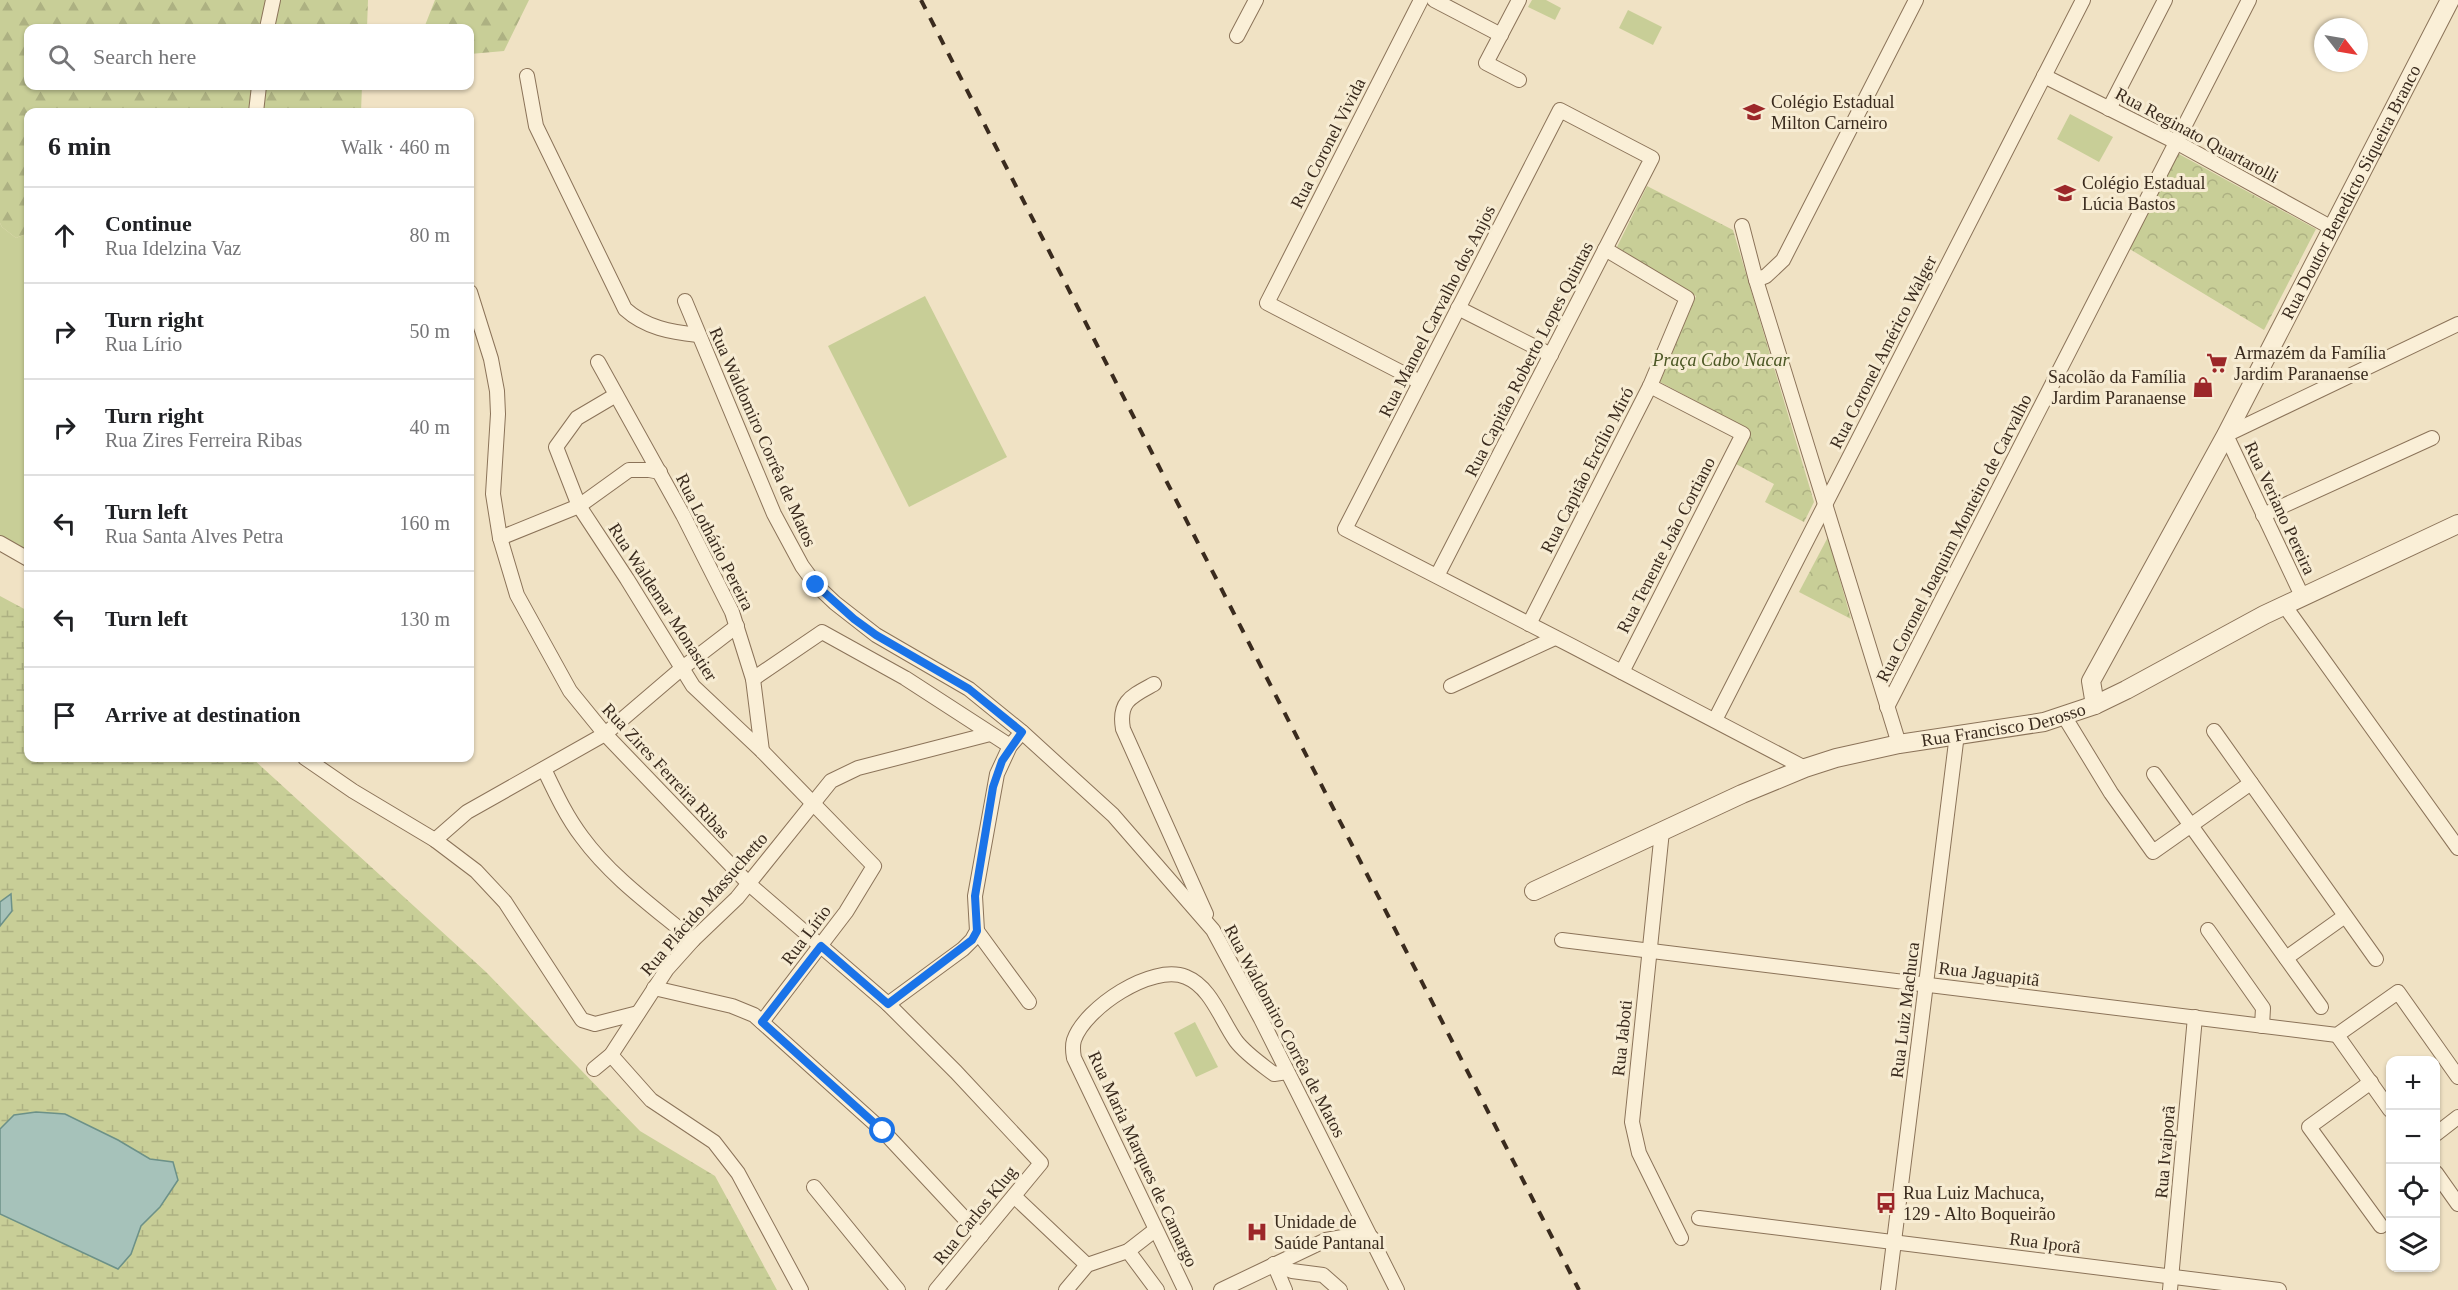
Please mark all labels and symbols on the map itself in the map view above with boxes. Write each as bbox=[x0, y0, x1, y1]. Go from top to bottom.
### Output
north arrow bbox=[2314, 18, 2368, 72]
street label: Rua Doutor Benedicto Siqueira Branco bbox=[2277, 62, 2425, 323]
street label: Rua Coronel Vivida bbox=[1286, 74, 1370, 212]
street label: Rua Reginato Quartarolli bbox=[2112, 83, 2282, 187]
place label: Colégio Estadual Milton Carneiro bbox=[1771, 92, 1894, 133]
school or university icon: Colégio Estadual Milton Carneiro bbox=[1742, 100, 1766, 124]
place label: Colégio Estadual Lúcia Bastos bbox=[2082, 173, 2205, 214]
school or university icon: Colégio Estadual Lúcia Bastos bbox=[2053, 181, 2077, 205]
street label: Rua Manoel Carvalho dos Anjos bbox=[1375, 202, 1499, 420]
street label: Rua Capitão Roberto Lopes Quintas bbox=[1461, 238, 1597, 480]
street label: Rua Coronel Américo Walger bbox=[1826, 252, 1940, 452]
street label: Rua Waldomiro Corrêa de Matos bbox=[705, 324, 821, 550]
place label: Armazém da Família Jardim Paranaense bbox=[2234, 343, 2386, 384]
park label: Praça Cabo Nacar bbox=[1652, 350, 1790, 370]
supermarket icon: Armazém da Família Jardim Paranaense bbox=[2205, 351, 2229, 375]
place label: Sacolão da Família Jardim Paranaense bbox=[2048, 367, 2186, 408]
shop icon: Sacolão da Família Jardim Paranaense bbox=[2191, 375, 2215, 399]
street label: Rua Capitão Ercílio Miró bbox=[1536, 384, 1638, 556]
street label: Rua Coronel Joaquim Monteiro de Carvalho bbox=[1872, 391, 2036, 685]
street label: Rua Veriano Pereira bbox=[2240, 438, 2320, 578]
street label: Rua Tenente João Cortiano bbox=[1613, 454, 1719, 636]
street label: Rua Lothário Pereira bbox=[672, 470, 758, 614]
street label: Rua Waldemar Monastier bbox=[604, 519, 722, 685]
route end bbox=[802, 571, 828, 597]
street label: Rua Zires Ferreira Ribas bbox=[598, 699, 734, 843]
street label: Rua Francisco Derosso bbox=[1920, 699, 2088, 750]
street label: Rua Plácido Massuchetto bbox=[636, 828, 772, 980]
street label: Rua Lírio bbox=[777, 901, 835, 969]
street label: Rua Waldomiro Corrêa de Matos bbox=[1220, 921, 1350, 1141]
street label: Rua Luiz Machuca bbox=[1887, 941, 1923, 1079]
street label: Rua Jaguapitã bbox=[1937, 958, 2041, 990]
street label: Rua Jaboti bbox=[1608, 999, 1636, 1077]
street label: Rua Maria Marques de Camargo bbox=[1084, 1048, 1202, 1270]
street label: Rua Ivaiporã bbox=[2151, 1105, 2179, 1199]
route start bbox=[869, 1117, 895, 1143]
street label: Rua Carlos Klug bbox=[929, 1162, 1021, 1268]
place label: Rua Luiz Machuca, 129 - Alto Boqueirão bbox=[1903, 1183, 2055, 1224]
bus stop icon: Rua Luiz Machuca, 129 - Alto Boqueirão bbox=[1874, 1191, 1898, 1215]
place label: Unidade de Saúde Pantanal bbox=[1274, 1212, 1384, 1253]
hospital icon: Unidade de Saúde Pantanal bbox=[1245, 1220, 1269, 1244]
street label: Rua Iporã bbox=[2008, 1229, 2082, 1257]

